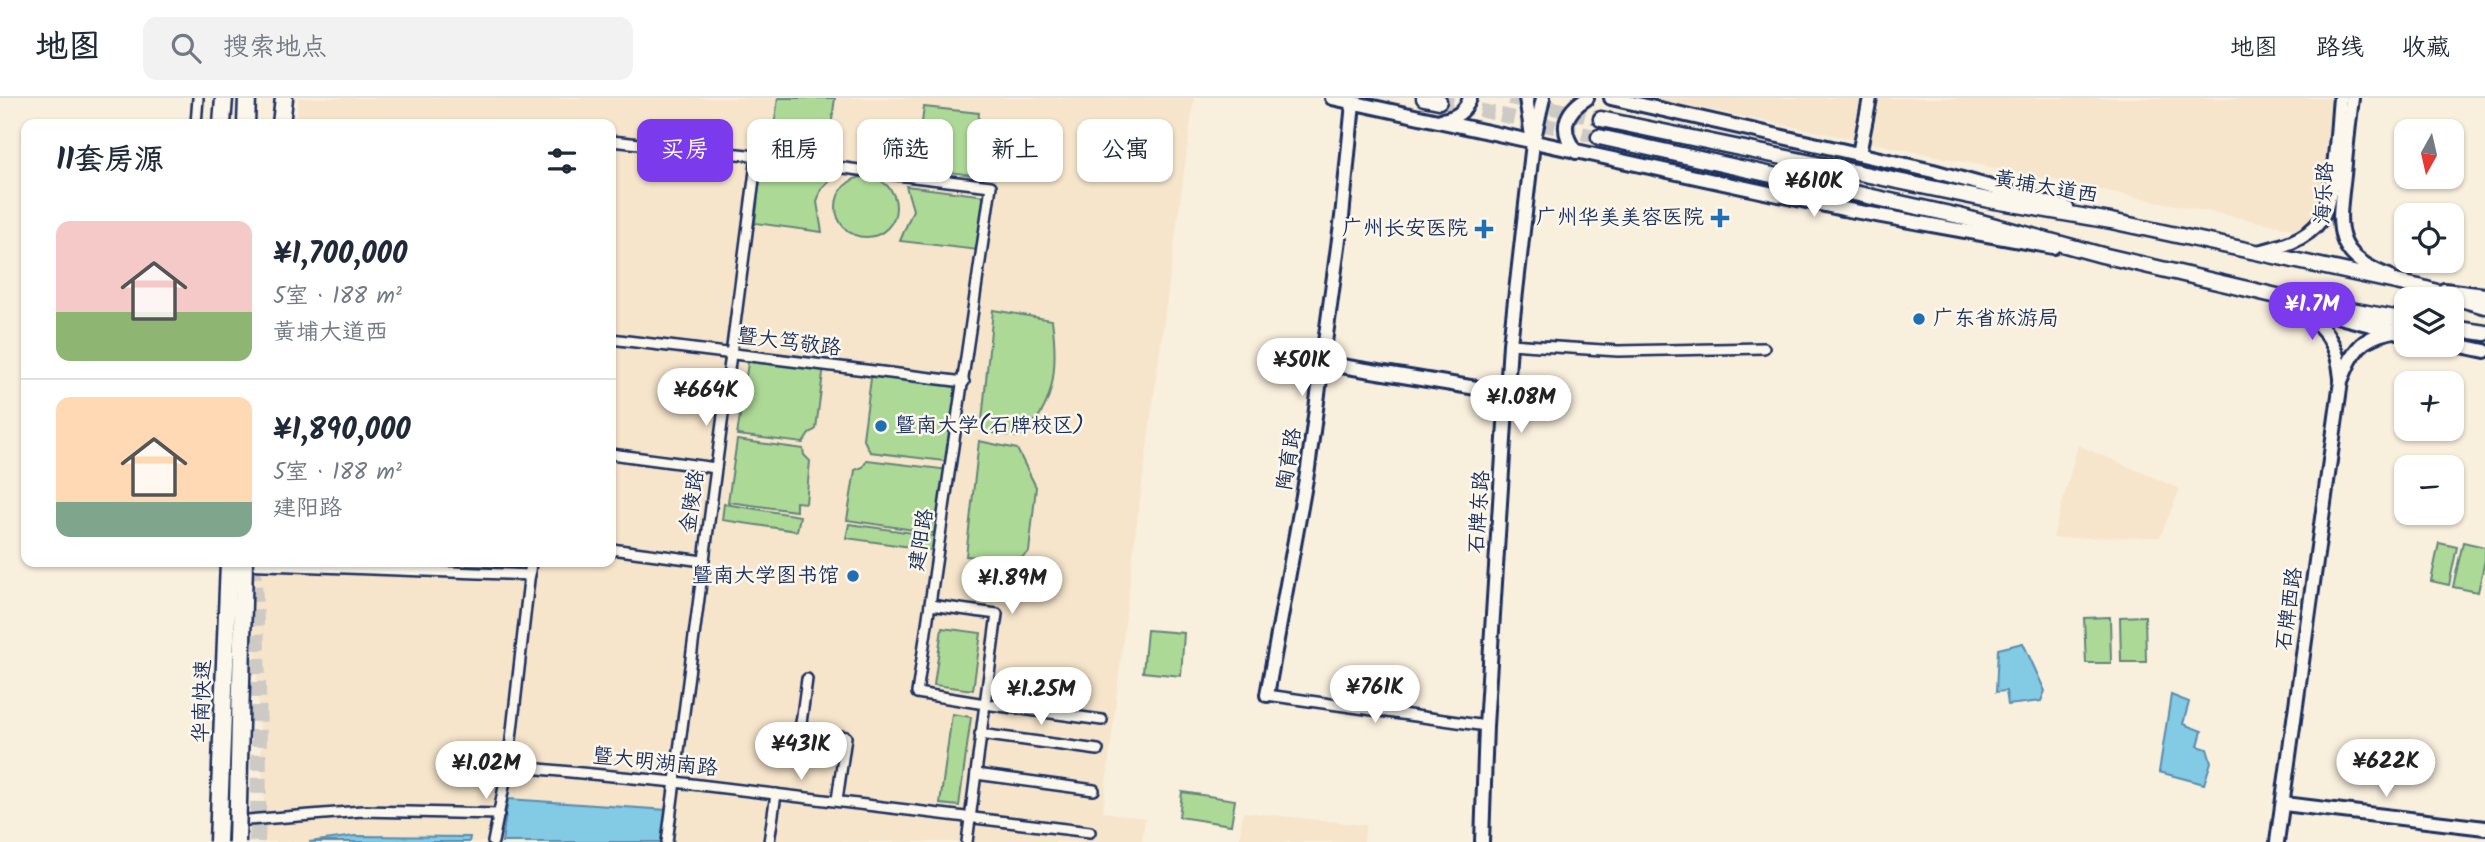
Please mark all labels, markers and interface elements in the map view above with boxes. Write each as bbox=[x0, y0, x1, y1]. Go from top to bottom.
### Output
search box bbox=[143, 17, 633, 80]
text: 地图 bbox=[35, 22, 101, 75]
text: 搜索地点 bbox=[223, 27, 327, 69]
icon: search bbox=[167, 29, 205, 67]
text: 地图 bbox=[2230, 29, 2278, 68]
text: 路线 bbox=[2316, 29, 2364, 68]
text: 收藏 bbox=[2402, 29, 2450, 68]
chip: 买房 bbox=[637, 119, 733, 182]
chip: 租房 bbox=[747, 119, 843, 182]
chip: 筛选 bbox=[857, 119, 953, 182]
chip: 新上 bbox=[967, 119, 1063, 182]
chip: 公寓 bbox=[1077, 119, 1173, 182]
north arrow bbox=[2394, 119, 2464, 189]
map controls bbox=[2394, 119, 2464, 525]
text: 11套房源 bbox=[56, 137, 164, 185]
icon: filters bbox=[543, 142, 581, 180]
pin: ¥610K bbox=[1765, 159, 1863, 219]
street label: 海乐路 bbox=[2307, 161, 2343, 225]
street label: 黄埔大道西 bbox=[1991, 163, 2101, 213]
text: ¥610K bbox=[1784, 164, 1844, 200]
place label: 广州华美美容医院 bbox=[1536, 202, 1704, 235]
button: locate bbox=[2394, 203, 2464, 273]
marker: 广州华美美容医院 bbox=[1710, 208, 1730, 228]
place label: 广州长安医院 bbox=[1342, 213, 1468, 246]
marker: 广州长安医院 bbox=[1474, 219, 1494, 239]
text: ¥1,700,000 bbox=[273, 231, 407, 279]
icon: home bbox=[112, 249, 196, 333]
text: 5室 · 188 m² bbox=[273, 279, 402, 315]
pin: ¥1.7M bbox=[2263, 282, 2361, 342]
text: ¥1.7M bbox=[2285, 287, 2339, 323]
button: layers bbox=[2394, 287, 2464, 357]
place label: 广东省旅游局 bbox=[1933, 303, 2059, 336]
marker: 广东省旅游局 bbox=[1911, 311, 1927, 327]
text: 黄埔大道西 bbox=[273, 315, 388, 351]
street label: 暨大笃敬路 bbox=[735, 320, 843, 366]
pin: ¥501K bbox=[1253, 338, 1351, 398]
text: ¥501K bbox=[1273, 343, 1331, 379]
pin: ¥664K bbox=[657, 368, 755, 428]
button: + bbox=[2394, 371, 2464, 441]
text: ¥664K bbox=[673, 373, 739, 409]
pin: ¥1.08M bbox=[1464, 376, 1578, 435]
text: ¥1.08M bbox=[1486, 380, 1556, 416]
text: ¥1,890,000 bbox=[273, 407, 411, 455]
place label: 暨南大学(石牌校区) bbox=[895, 410, 1084, 443]
marker: 暨南大学(石牌校区) bbox=[873, 418, 889, 434]
icon: home bbox=[112, 425, 196, 509]
street label: 陶育路 bbox=[1269, 425, 1311, 493]
text: 5室 · 188 m² bbox=[273, 455, 402, 491]
button: − bbox=[2394, 455, 2464, 525]
street label: 金陵路 bbox=[672, 469, 714, 535]
street label: 石牌东路 bbox=[1461, 469, 1499, 555]
text: 建阳路 bbox=[273, 491, 342, 527]
street label: 建阳路 bbox=[901, 506, 943, 574]
pin: ¥1.89M bbox=[955, 556, 1069, 616]
place label: 暨南大学图书馆 bbox=[692, 560, 839, 593]
text: ¥1.89M bbox=[977, 561, 1047, 597]
street label: 石牌西路 bbox=[2268, 565, 2312, 653]
marker: 暨南大学图书馆 bbox=[845, 568, 861, 584]
street label: 华南快速 bbox=[185, 658, 221, 744]
pin: ¥761K bbox=[1326, 666, 1424, 725]
pin: ¥1.25M bbox=[984, 668, 1098, 727]
text: ¥761K bbox=[1346, 670, 1404, 706]
text: ¥1.25M bbox=[1007, 672, 1075, 708]
pin: ¥431K bbox=[752, 722, 850, 782]
text: ¥431K bbox=[771, 727, 831, 763]
street label: 暨大明湖南路 bbox=[591, 740, 719, 786]
pin: ¥622K bbox=[2337, 740, 2435, 799]
pin: ¥1.02M bbox=[429, 742, 543, 801]
text: ¥622K bbox=[2352, 744, 2420, 780]
text: ¥1.02M bbox=[451, 746, 521, 782]

